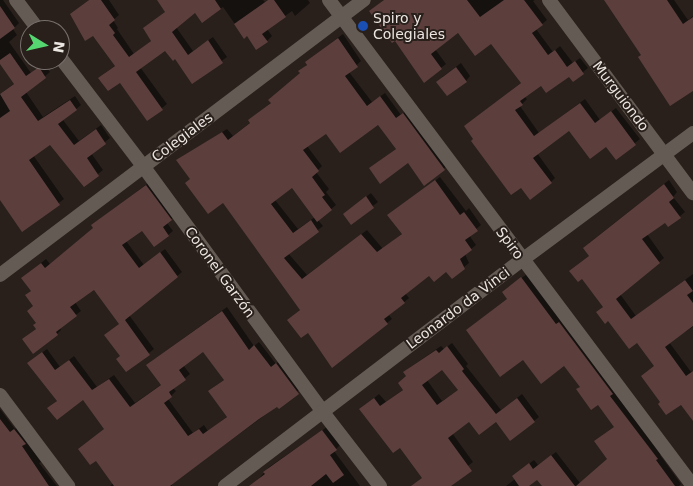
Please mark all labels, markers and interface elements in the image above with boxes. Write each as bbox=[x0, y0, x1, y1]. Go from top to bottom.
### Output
place label: Spiro y Colegiales bbox=[373, 10, 445, 42]
north arrow bbox=[20, 20, 70, 70]
marker: Spiro y Colegiales bbox=[357, 20, 369, 32]
text: N bbox=[50, 40, 68, 54]
street label: Murguiondo bbox=[589, 58, 653, 134]
street label: Colegiales bbox=[148, 109, 216, 165]
street label: Coronel Garzón bbox=[181, 223, 259, 321]
street label: Spiro bbox=[493, 224, 527, 262]
street label: Leonardo da Vinci bbox=[403, 264, 513, 352]

